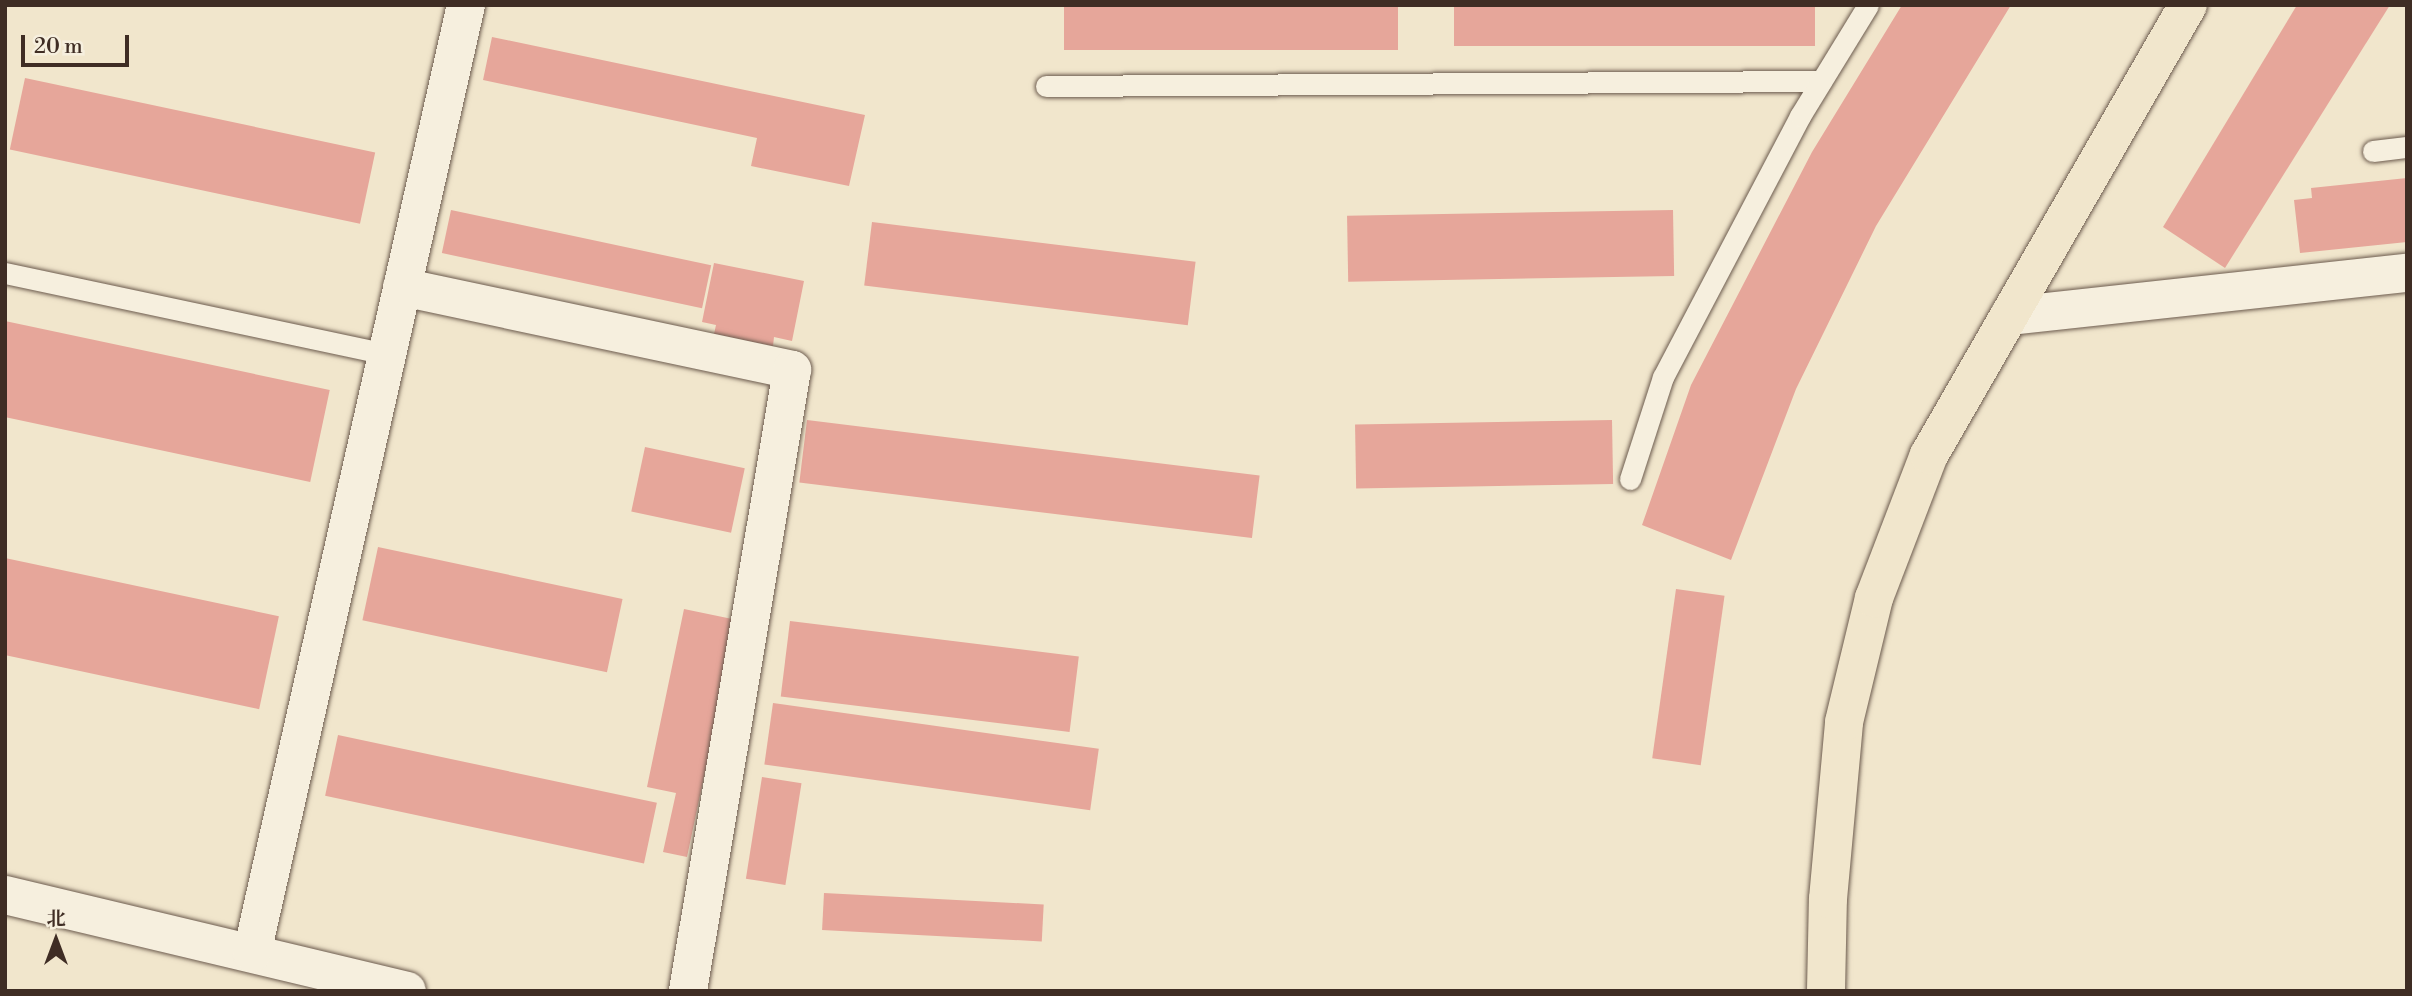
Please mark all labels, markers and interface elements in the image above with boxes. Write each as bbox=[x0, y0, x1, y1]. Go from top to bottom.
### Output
scale bar bbox=[24, 21, 133, 65]
text: 20 m bbox=[34, 34, 83, 60]
north arrow bbox=[21, 905, 91, 975]
text: 北 bbox=[46, 907, 66, 931]

